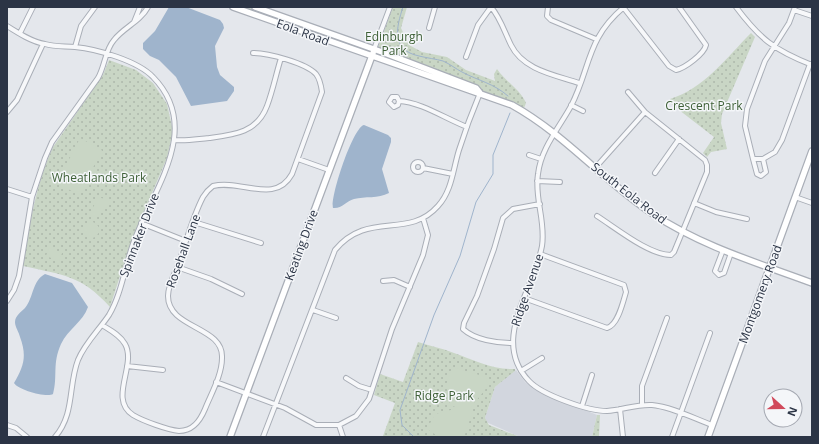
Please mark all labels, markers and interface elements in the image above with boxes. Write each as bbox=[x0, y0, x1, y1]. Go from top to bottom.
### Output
street label: Eola Road bbox=[274, 15, 332, 49]
park label: Edinburgh Park bbox=[365, 28, 423, 59]
park label: Crescent Park bbox=[665, 97, 743, 114]
street label: South Eola Road bbox=[588, 158, 670, 228]
park label: Wheatlands Park bbox=[52, 169, 147, 186]
street label: Spinnaker Drive bbox=[115, 190, 163, 279]
street label: Keating Drive bbox=[280, 207, 322, 283]
street label: Rosehall Lane bbox=[162, 212, 204, 290]
street label: Montgomery Road bbox=[734, 242, 786, 346]
street label: Ridge Avenue bbox=[507, 251, 547, 329]
park label: Ridge Park bbox=[414, 387, 474, 404]
north arrow bbox=[763, 388, 803, 428]
text: N bbox=[784, 405, 801, 419]

